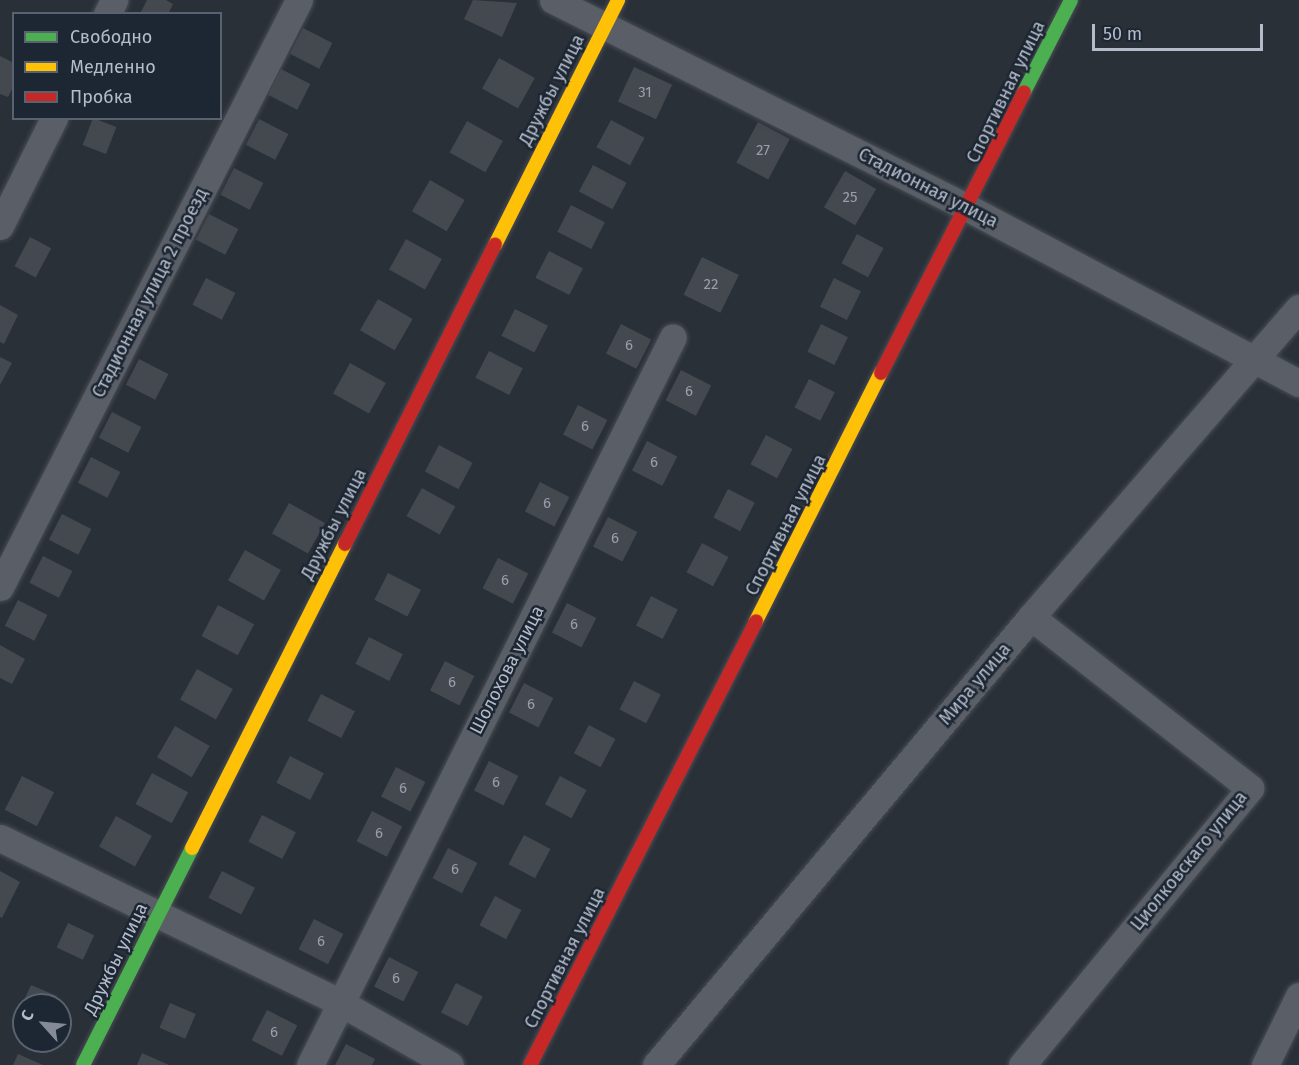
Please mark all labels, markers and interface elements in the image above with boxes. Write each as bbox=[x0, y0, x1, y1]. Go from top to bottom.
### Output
legend bbox=[12, 12, 222, 120]
scale bar bbox=[1095, 12, 1266, 50]
street label: Спортивная улица bbox=[962, 17, 1050, 167]
text: 50 m bbox=[1103, 23, 1142, 45]
text: Свободно bbox=[70, 26, 152, 48]
street label: Дружбы улица bbox=[515, 31, 589, 149]
text: Медленно bbox=[70, 56, 156, 78]
house number: 31 bbox=[638, 84, 652, 102]
text: Пробка bbox=[70, 86, 133, 108]
house number: 27 bbox=[756, 142, 770, 160]
street label: Стадионная улица bbox=[855, 143, 1001, 233]
street label: Стадионная улица 2 проезд bbox=[88, 185, 212, 401]
house number: 25 bbox=[843, 189, 857, 207]
house number: 22 bbox=[704, 276, 718, 294]
house number: 6 bbox=[625, 337, 633, 355]
house number: 6 bbox=[685, 383, 693, 401]
house number: 6 bbox=[581, 418, 589, 436]
street label: Спортивная улица bbox=[741, 451, 831, 599]
house number: 6 bbox=[650, 454, 658, 472]
street label: Дружбы улица bbox=[297, 465, 371, 583]
house number: 6 bbox=[543, 495, 551, 513]
house number: 6 bbox=[611, 530, 619, 548]
house number: 6 bbox=[501, 572, 509, 590]
street label: Шолохова улица bbox=[465, 602, 549, 738]
house number: 6 bbox=[570, 616, 578, 634]
street label: Мира улица bbox=[935, 639, 1015, 729]
house number: 6 bbox=[448, 674, 456, 692]
house number: 6 bbox=[527, 696, 535, 714]
house number: 6 bbox=[492, 774, 500, 792]
house number: 6 bbox=[399, 780, 407, 798]
street label: Циолковскаго улица bbox=[1126, 787, 1252, 935]
house number: 6 bbox=[375, 825, 383, 843]
house number: 6 bbox=[451, 861, 459, 879]
street label: Спортивная улица bbox=[520, 884, 610, 1032]
street label: Дружбы улица bbox=[80, 899, 152, 1019]
house number: 6 bbox=[317, 933, 325, 951]
house number: 6 bbox=[392, 970, 400, 988]
north arrow bbox=[12, 993, 72, 1053]
text: С bbox=[17, 1007, 38, 1024]
house number: 6 bbox=[270, 1024, 278, 1042]

